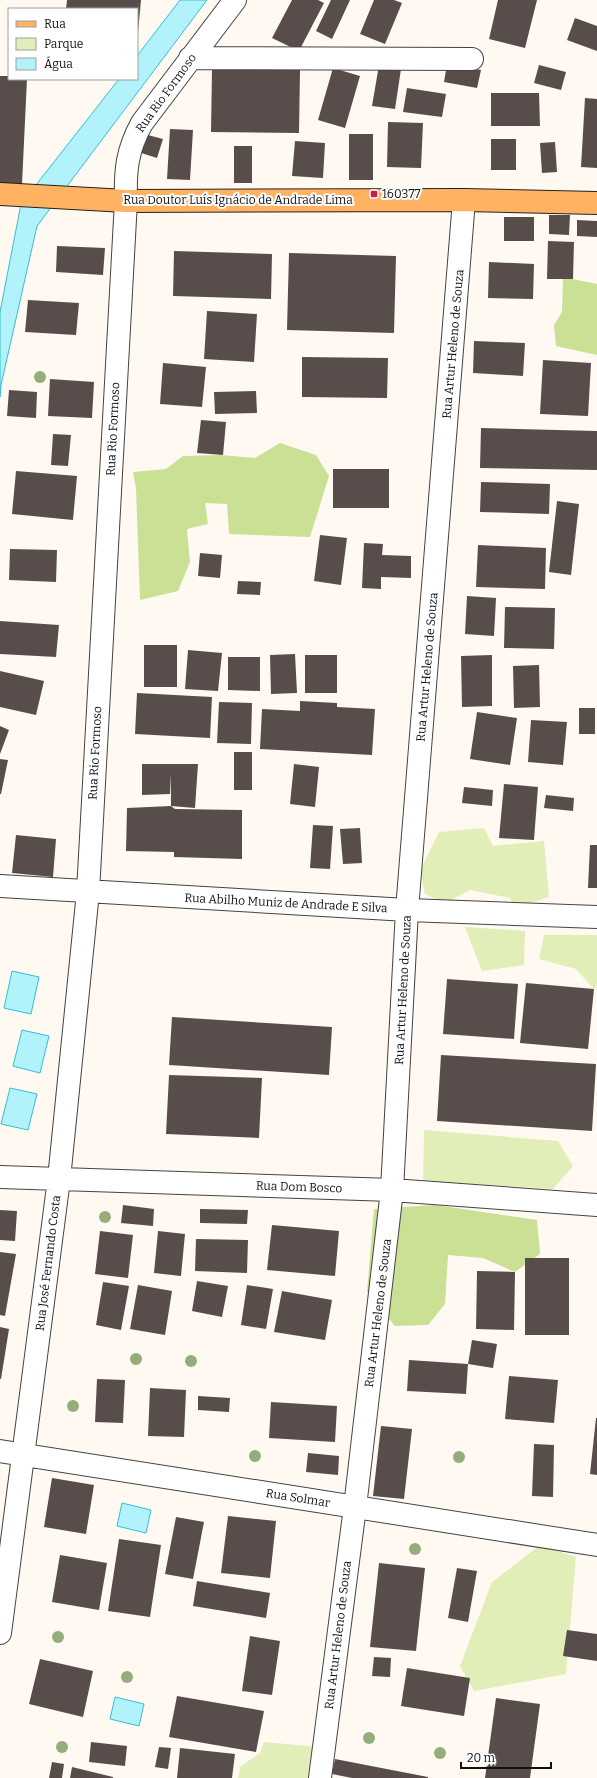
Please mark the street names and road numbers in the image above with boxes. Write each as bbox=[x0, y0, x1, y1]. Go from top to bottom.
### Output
street label: Rua Rio Formoso bbox=[133, 51, 199, 135]
street label: Rua Doutor Luís Ignácio de Andrade Lima bbox=[123, 193, 353, 207]
street label: Rua Artur Heleno de Souza bbox=[440, 268, 467, 419]
street label: Rua Rio Formoso bbox=[104, 382, 122, 476]
street label: Rua Artur Heleno de Souza bbox=[414, 591, 441, 742]
street label: Rua Rio Formoso bbox=[86, 706, 104, 800]
street label: Rua Abilho Muniz de Andrade E Silva bbox=[184, 891, 388, 915]
street label: Rua Artur Heleno de Souza bbox=[392, 914, 414, 1065]
street label: Rua Dom Bosco bbox=[256, 1178, 343, 1196]
street label: Rua José Fernando Costa bbox=[33, 1194, 63, 1332]
street label: Rua Artur Heleno de Souza bbox=[362, 1237, 394, 1388]
street label: Rua Solmar bbox=[265, 1486, 332, 1510]
street label: Rua Artur Heleno de Souza bbox=[322, 1559, 354, 1710]

